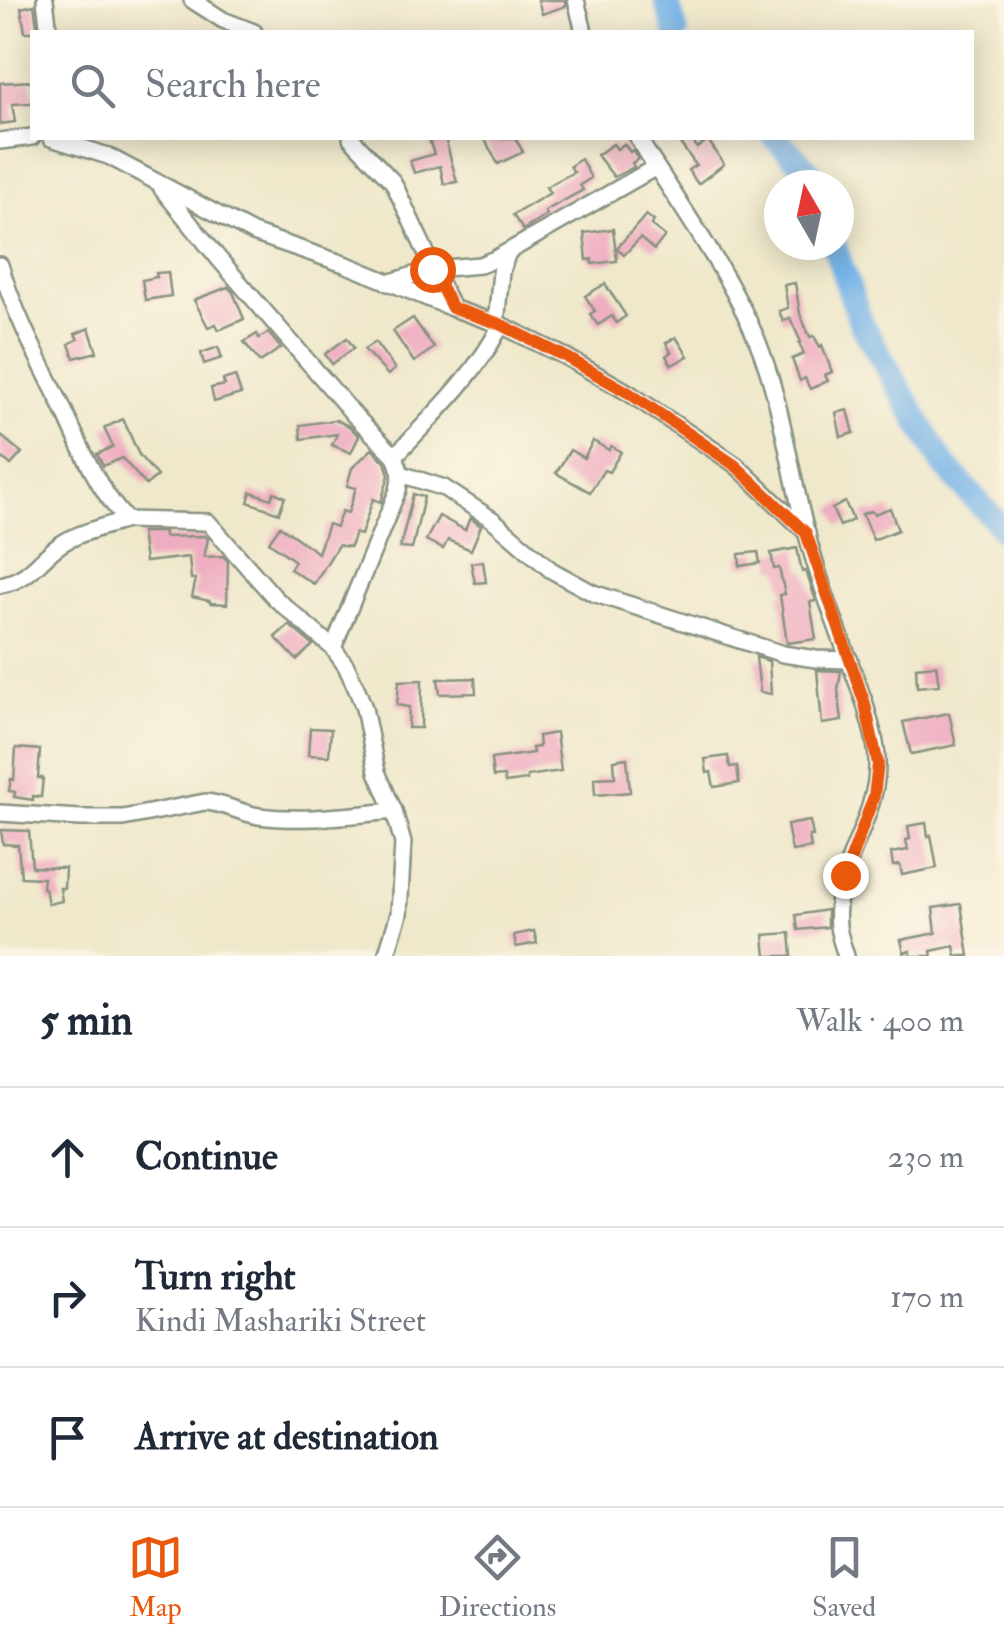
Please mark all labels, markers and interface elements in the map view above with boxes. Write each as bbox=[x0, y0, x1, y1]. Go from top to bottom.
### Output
search box bbox=[30, 30, 974, 140]
icon: search bbox=[65, 58, 120, 113]
text: Search here bbox=[145, 61, 321, 109]
north arrow bbox=[764, 170, 854, 260]
route start bbox=[410, 247, 456, 293]
route end bbox=[823, 853, 869, 899]
text: 5 min bbox=[40, 995, 133, 1047]
text: Walk · 400 m bbox=[796, 1001, 964, 1041]
icon: ahead bbox=[40, 1130, 95, 1185]
text: Continue bbox=[135, 1133, 278, 1181]
text: 230 m bbox=[888, 1137, 964, 1177]
text: Turn right bbox=[135, 1253, 296, 1301]
icon: right bbox=[40, 1270, 95, 1325]
text: 170 m bbox=[890, 1277, 964, 1317]
text: Kindi Mashariki Street bbox=[135, 1301, 426, 1341]
icon: arrive bbox=[40, 1410, 95, 1465]
text: Arrive at destination bbox=[135, 1413, 439, 1461]
tab: Map bbox=[128, 1530, 183, 1625]
tab: Directions bbox=[439, 1530, 556, 1625]
tab: Saved bbox=[812, 1530, 876, 1625]

